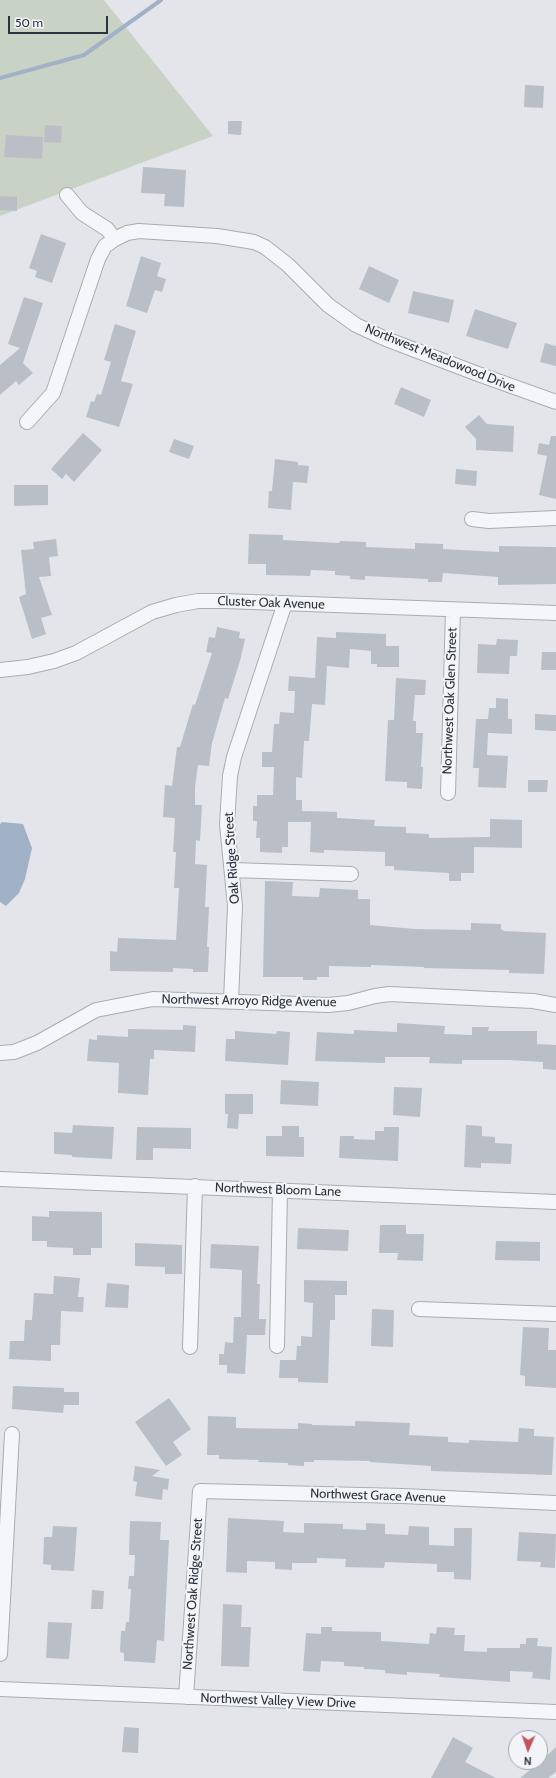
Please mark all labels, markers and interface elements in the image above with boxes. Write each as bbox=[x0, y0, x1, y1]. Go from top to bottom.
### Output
scale bar bbox=[10, 8, 110, 34]
text: 50 m bbox=[15, 15, 43, 30]
street label: Northwest Meadowood Drive bbox=[363, 321, 517, 395]
street label: Cluster Oak Avenue bbox=[217, 593, 325, 613]
street label: Northwest Oak Glen Street bbox=[440, 627, 460, 775]
street label: Oak Ridge Street bbox=[221, 812, 243, 904]
street label: Northwest Arroyo Ridge Avenue bbox=[161, 992, 337, 1010]
street label: Northwest Bloom Lane bbox=[215, 1180, 341, 1200]
street label: Northwest Grace Avenue bbox=[310, 1486, 446, 1506]
street label: Northwest Oak Ridge Street bbox=[180, 1517, 206, 1671]
street label: Northwest Valley View Drive bbox=[200, 1690, 356, 1712]
north arrow bbox=[508, 1730, 548, 1770]
text: N bbox=[523, 1754, 532, 1768]

